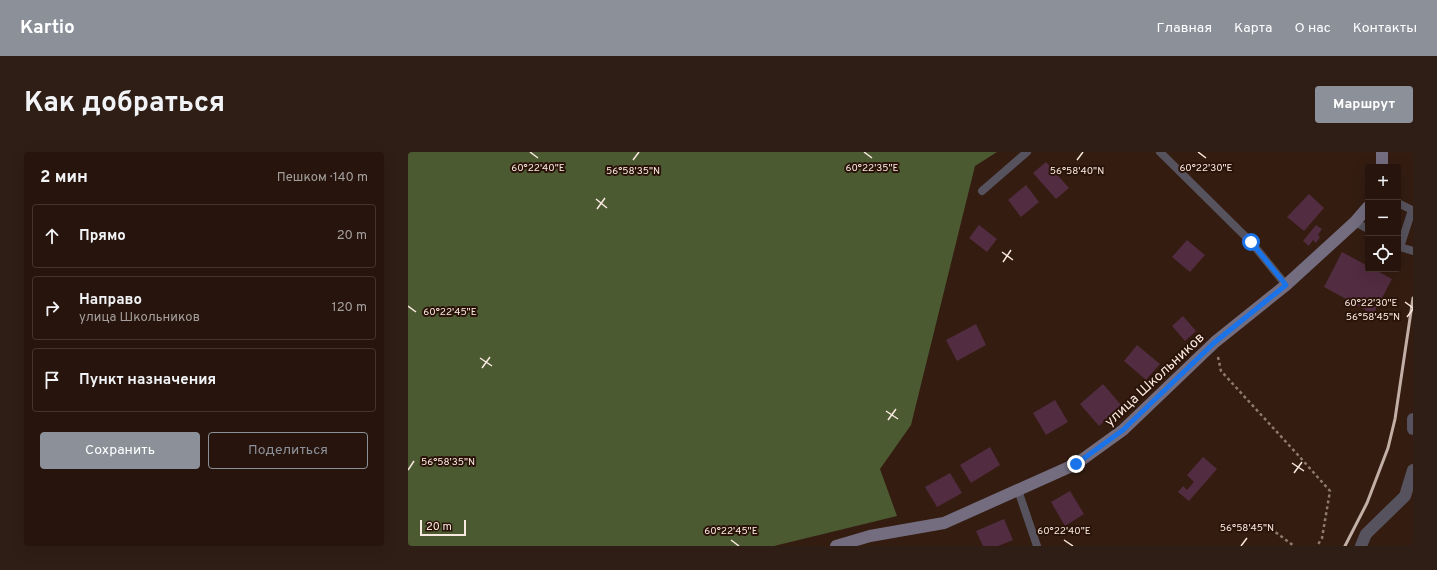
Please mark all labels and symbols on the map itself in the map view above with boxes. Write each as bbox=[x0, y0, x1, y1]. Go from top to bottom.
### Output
text: 60°22'40"E bbox=[511, 162, 565, 175]
text: 60°22'35"E bbox=[845, 162, 899, 175]
text: 60°22'30"E bbox=[1179, 162, 1233, 175]
text: 56°58'35"N bbox=[606, 165, 660, 178]
text: 56°58'40"N bbox=[1050, 165, 1104, 178]
route start bbox=[1242, 233, 1260, 251]
text: 60°22'30"E bbox=[1344, 297, 1398, 310]
text: 60°22'45"E bbox=[423, 306, 477, 319]
text: 56°58'45"N bbox=[1346, 311, 1400, 324]
street label: улица Школьников bbox=[1102, 329, 1208, 431]
route end bbox=[1067, 455, 1085, 473]
text: 56°58'35"N bbox=[421, 456, 475, 469]
scale bar bbox=[420, 518, 466, 537]
text: 56°58'45"N bbox=[1220, 522, 1274, 535]
text: 60°22'45"E bbox=[704, 525, 758, 538]
text: 60°22'40"E bbox=[1037, 525, 1091, 538]

